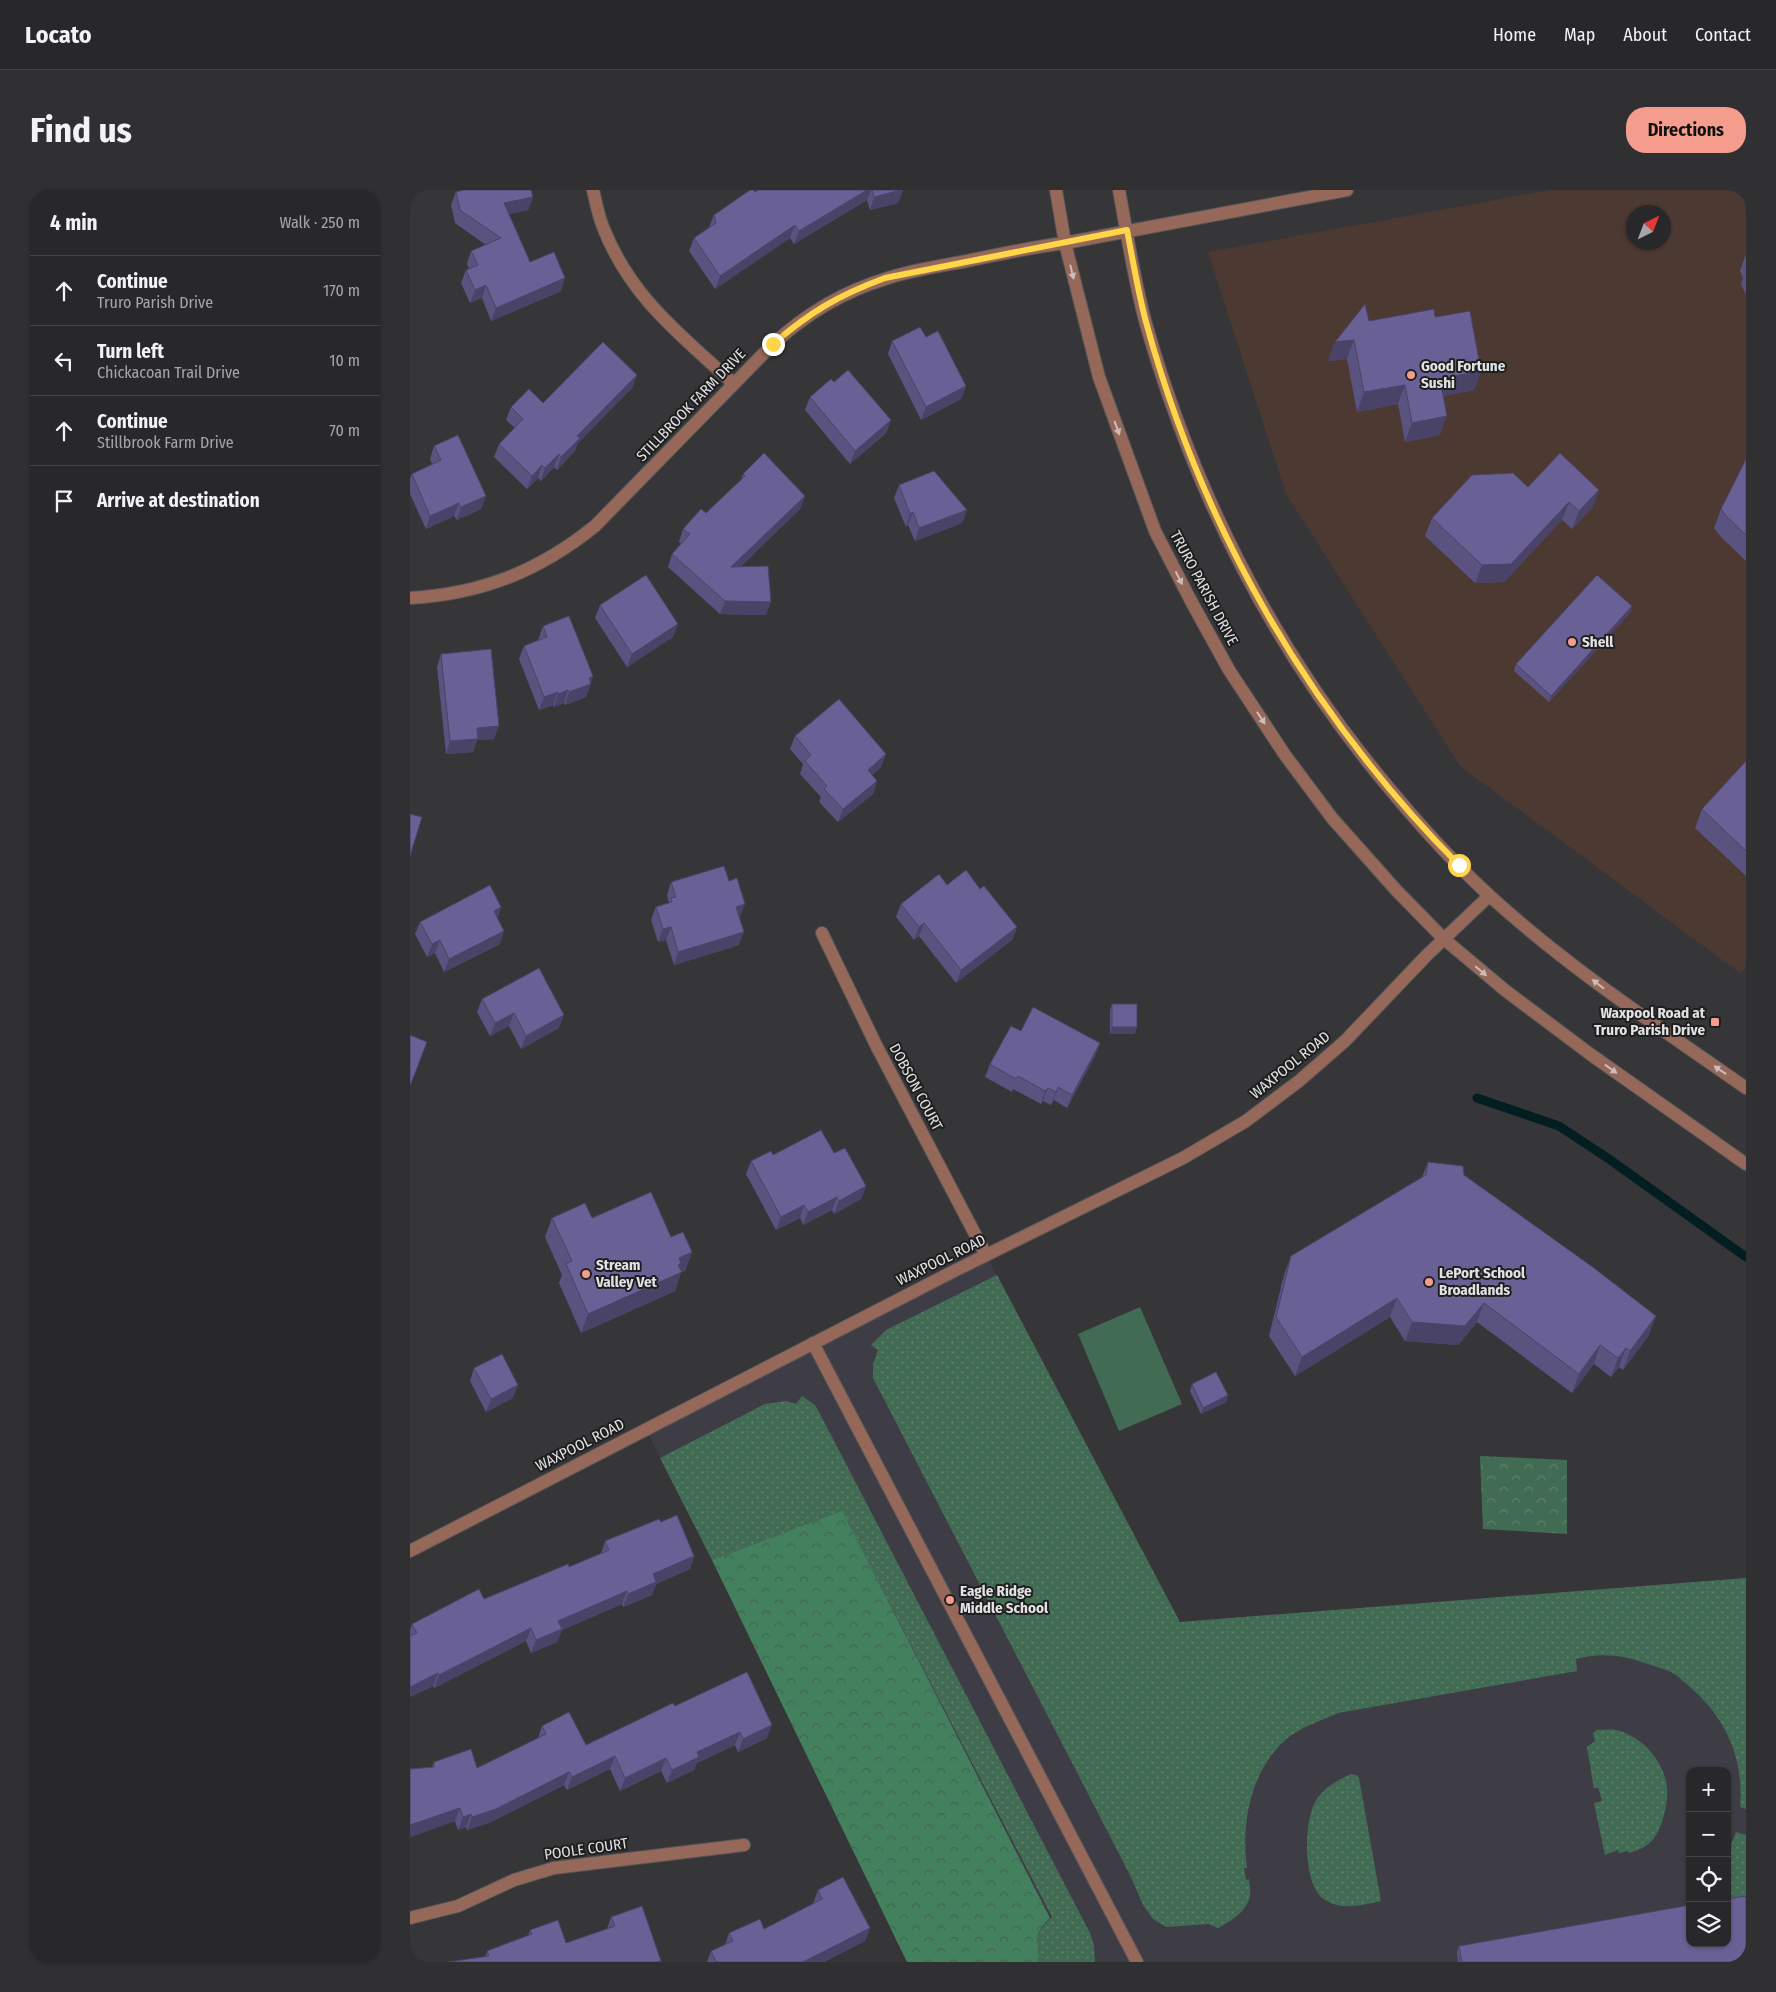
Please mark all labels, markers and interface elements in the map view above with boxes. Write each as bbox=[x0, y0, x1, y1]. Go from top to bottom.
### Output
text: Locato bbox=[25, 21, 91, 49]
text: Home bbox=[1493, 24, 1536, 46]
text: Map bbox=[1564, 24, 1595, 46]
text: About bbox=[1623, 24, 1667, 46]
text: Contact bbox=[1695, 24, 1751, 46]
button: Directions bbox=[1626, 107, 1746, 153]
text: Find us bbox=[30, 109, 132, 151]
north arrow bbox=[1626, 205, 1671, 250]
text: 4 min bbox=[50, 210, 98, 236]
text: Walk · 250 m bbox=[279, 213, 360, 232]
one-way arrow bbox=[1069, 265, 1077, 280]
text: Continue bbox=[97, 270, 168, 293]
icon: ahead bbox=[50, 277, 78, 305]
text: 170 m bbox=[323, 281, 360, 300]
text: Truro Parish Drive bbox=[97, 293, 213, 312]
route end bbox=[762, 333, 785, 356]
text: Turn left bbox=[97, 340, 164, 363]
street label: STILLBROOK FARM DRIVE bbox=[633, 345, 749, 465]
icon: left bbox=[50, 347, 78, 375]
text: 10 m bbox=[329, 351, 360, 370]
place label: Good Fortune Sushi bbox=[1421, 357, 1506, 392]
text: Chickacoan Trail Drive bbox=[97, 363, 240, 382]
marker: Good Fortune Sushi bbox=[1405, 369, 1417, 381]
text: Continue bbox=[97, 410, 168, 433]
icon: ahead bbox=[50, 417, 78, 445]
text: 70 m bbox=[329, 421, 360, 440]
one-way arrow bbox=[1113, 421, 1121, 436]
text: Stillbrook Farm Drive bbox=[97, 433, 234, 452]
icon: arrive bbox=[50, 487, 78, 515]
text: Arrive at destination bbox=[97, 489, 260, 512]
street label: TRURO PARISH DRIVE bbox=[1166, 528, 1242, 648]
one-way arrow bbox=[1175, 571, 1183, 585]
place label: Shell bbox=[1582, 633, 1614, 651]
marker: Shell bbox=[1566, 636, 1578, 648]
one-way arrow bbox=[1256, 712, 1266, 725]
route start bbox=[1448, 854, 1471, 877]
one-way arrow bbox=[1475, 965, 1488, 976]
one-way arrow bbox=[1591, 979, 1605, 989]
place label: Waxpool Road at Truro Parish Drive bbox=[1594, 1004, 1706, 1039]
marker: Waxpool Road at Truro Parish Drive bbox=[1709, 1016, 1721, 1028]
street label: WAXPOOL ROAD bbox=[1247, 1027, 1333, 1103]
street label: DOBSON COURT bbox=[886, 1040, 946, 1134]
one-way arrow bbox=[1604, 1064, 1618, 1074]
one-way arrow bbox=[1714, 1065, 1727, 1075]
street label: WAXPOOL ROAD bbox=[893, 1231, 989, 1289]
place label: Stream Valley Vet bbox=[595, 1256, 658, 1291]
place label: LePort School Broadlands bbox=[1439, 1264, 1526, 1299]
marker: Stream Valley Vet bbox=[580, 1268, 592, 1280]
marker: LePort School Broadlands bbox=[1423, 1276, 1435, 1288]
street label: WAXPOOL ROAD bbox=[533, 1415, 627, 1475]
place label: Eagle Ridge Middle School bbox=[960, 1582, 1049, 1617]
marker: Eagle Ridge Middle School bbox=[944, 1594, 956, 1606]
map controls bbox=[1686, 1767, 1731, 1947]
button: + bbox=[1686, 1767, 1731, 1812]
button: − bbox=[1686, 1812, 1731, 1857]
street label: POOLE COURT bbox=[543, 1834, 629, 1864]
button: locate bbox=[1686, 1857, 1731, 1902]
button: layers bbox=[1686, 1902, 1731, 1947]

